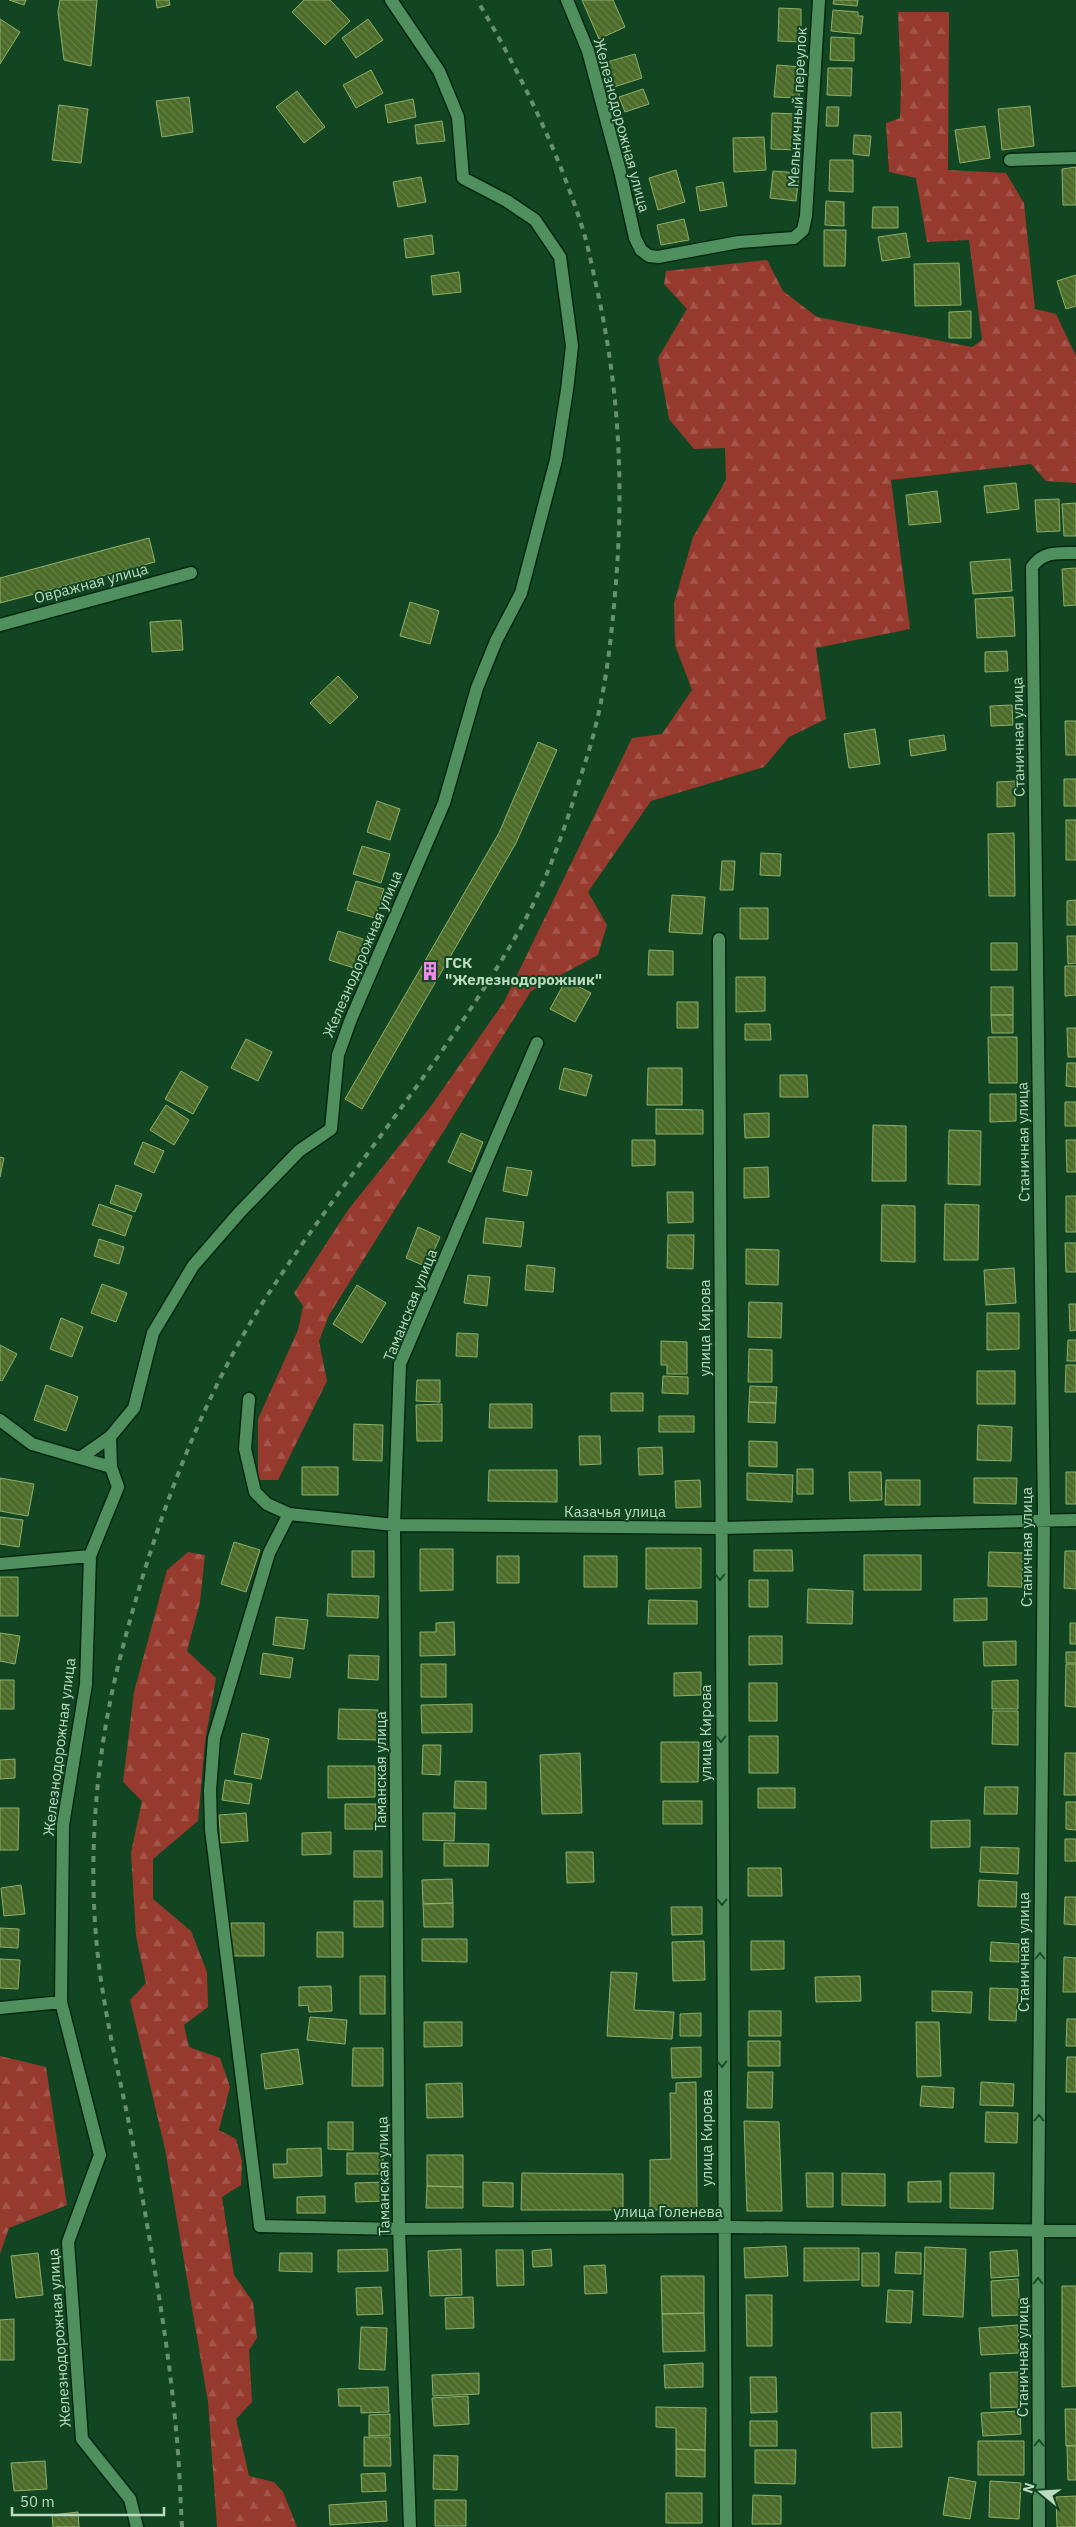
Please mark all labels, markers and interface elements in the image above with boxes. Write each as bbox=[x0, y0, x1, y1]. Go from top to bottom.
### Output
street label: Мельничный переулок bbox=[783, 26, 811, 188]
street label: Железнодорожная улица bbox=[590, 36, 654, 214]
street label: Овражная улица bbox=[32, 559, 150, 607]
street label: Станичная улица bbox=[1007, 677, 1029, 797]
street label: Железнодорожная улица bbox=[318, 868, 406, 1040]
place label: ГСК "Железнодорожник" bbox=[445, 953, 602, 989]
building icon: ГСК "Железнодорожник" bbox=[419, 960, 441, 982]
street label: Станичная улица bbox=[1012, 1082, 1034, 1202]
street label: Таманская улица bbox=[379, 1246, 441, 1364]
street label: улица Кирова bbox=[695, 1279, 714, 1377]
street label: Станичная улица bbox=[1017, 1487, 1036, 1607]
street label: Казачья улица bbox=[564, 1502, 666, 1521]
one-way arrow bbox=[715, 1574, 725, 1581]
street label: Железнодорожная улица bbox=[39, 1657, 79, 1837]
street label: улица Кирова bbox=[696, 1684, 715, 1782]
street label: Таманская улица bbox=[371, 1711, 390, 1831]
one-way arrow bbox=[716, 1736, 726, 1744]
street label: Станичная улица bbox=[1014, 1892, 1033, 2012]
one-way arrow bbox=[717, 1898, 727, 1906]
one-way arrow bbox=[1035, 1952, 1045, 1960]
one-way arrow bbox=[717, 2061, 727, 2069]
street label: улица Кирова bbox=[697, 2089, 716, 2187]
one-way arrow bbox=[1034, 2114, 1044, 2122]
street label: Таманская улица bbox=[372, 2116, 394, 2236]
street label: улица Голенева bbox=[613, 2202, 723, 2221]
street label: Железнодорожная улица bbox=[43, 2248, 75, 2428]
one-way arrow bbox=[1033, 2277, 1043, 2284]
street label: Станичная улица bbox=[1013, 2297, 1032, 2417]
one-way arrow bbox=[1034, 2439, 1044, 2447]
north arrow bbox=[1016, 2467, 1066, 2517]
text: N bbox=[1019, 2480, 1039, 2496]
scale bar bbox=[12, 2484, 165, 2516]
text: 50 m bbox=[20, 2492, 55, 2511]

